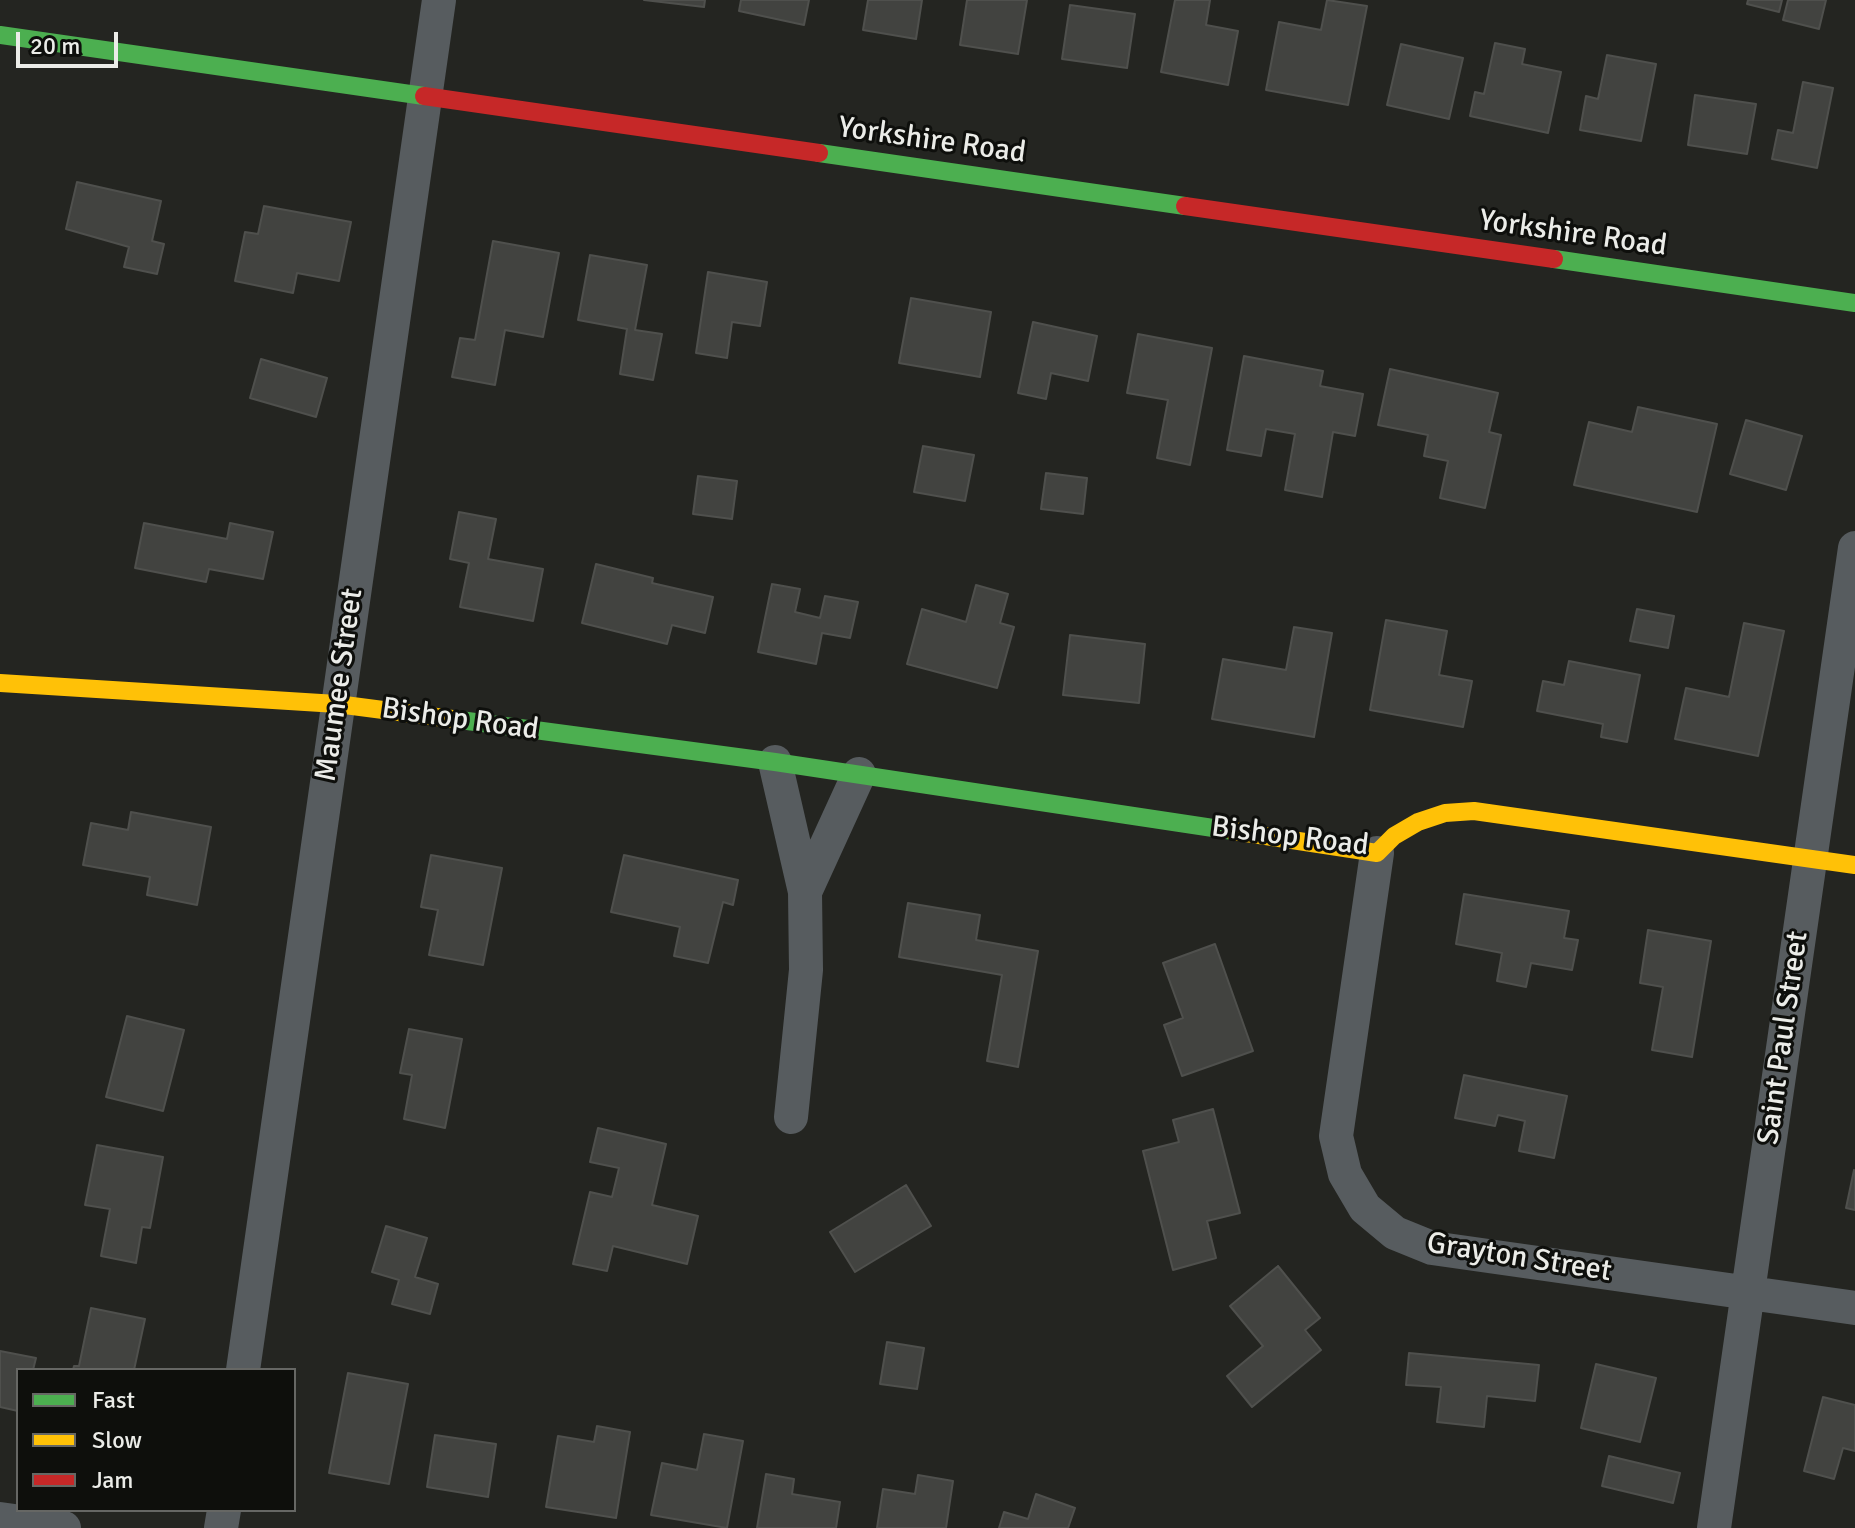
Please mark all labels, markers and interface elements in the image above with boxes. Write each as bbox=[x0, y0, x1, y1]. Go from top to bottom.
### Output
scale bar bbox=[20, 16, 122, 66]
text: 20 m bbox=[30, 31, 80, 61]
street label: Yorkshire Road bbox=[836, 110, 1028, 172]
street label: Yorkshire Road bbox=[1477, 203, 1669, 265]
street label: Maumee Street bbox=[309, 586, 371, 784]
street label: Bishop Road bbox=[379, 691, 541, 749]
street label: Bishop Road bbox=[1209, 810, 1371, 864]
street label: Saint Paul Street bbox=[1751, 929, 1817, 1147]
street label: Grayton Street bbox=[1424, 1226, 1614, 1290]
legend bbox=[16, 1368, 296, 1512]
text: Fast bbox=[92, 1385, 135, 1415]
text: Slow bbox=[92, 1425, 142, 1455]
text: Jam bbox=[92, 1465, 133, 1495]

